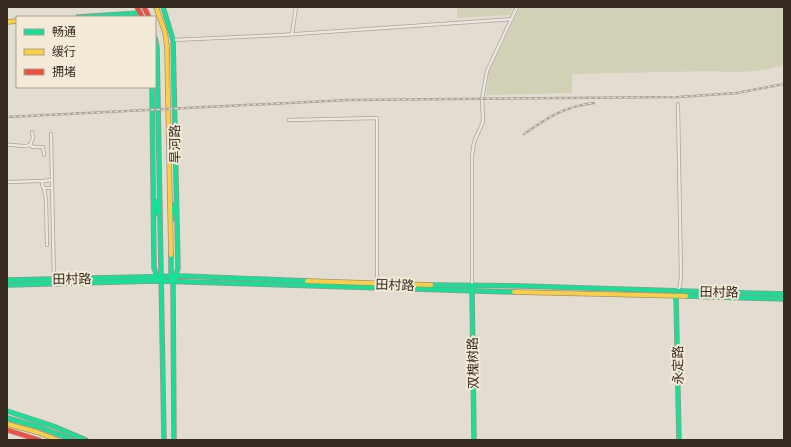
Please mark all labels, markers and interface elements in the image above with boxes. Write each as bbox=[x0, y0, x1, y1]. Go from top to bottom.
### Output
legend bbox=[16, 16, 156, 88]
text: 畅通 bbox=[52, 24, 76, 40]
text: 缓行 bbox=[52, 44, 76, 60]
text: 拥堵 bbox=[52, 64, 76, 80]
street label: 旱河路 bbox=[166, 124, 184, 164]
street label: 田村路 bbox=[52, 270, 92, 288]
street label: 田村路 bbox=[375, 276, 415, 294]
street label: 田村路 bbox=[699, 283, 739, 301]
street label: 双槐树路 bbox=[464, 337, 482, 389]
street label: 永定路 bbox=[669, 345, 687, 385]

